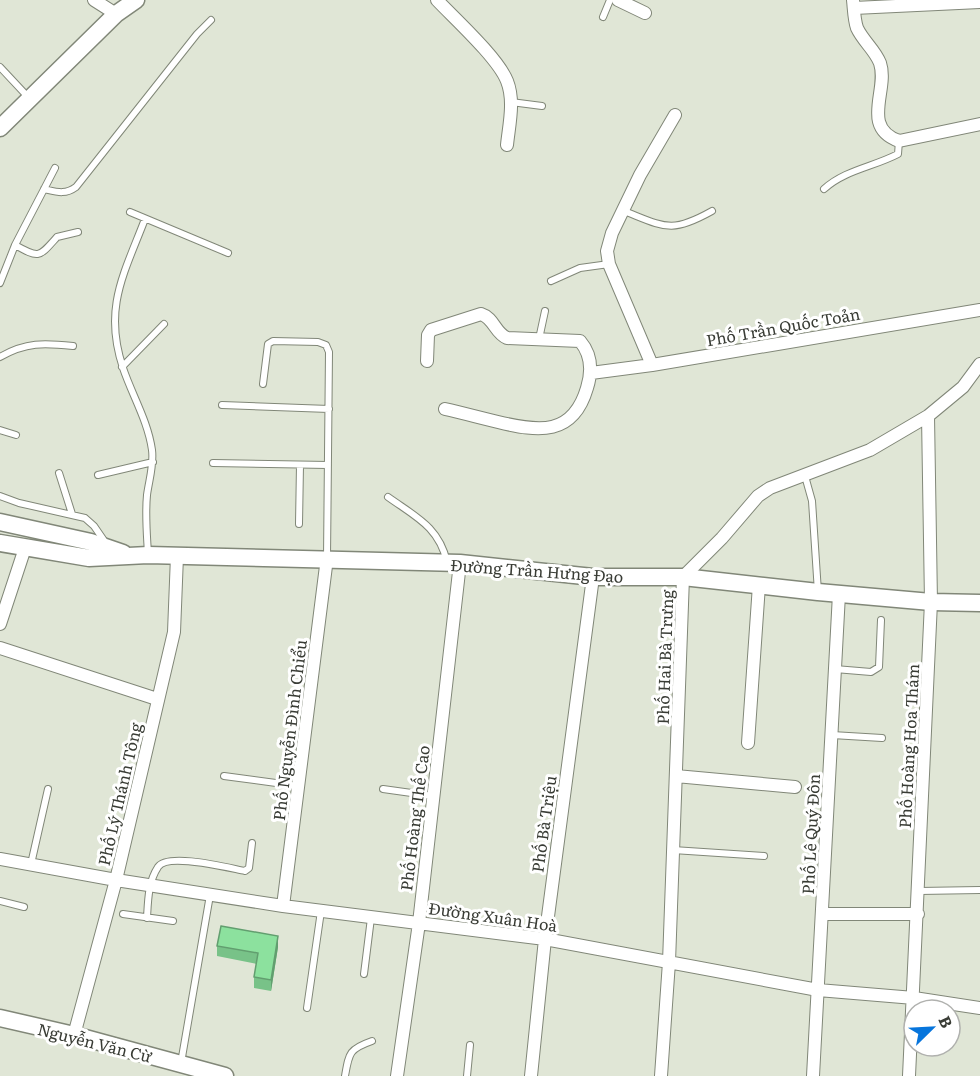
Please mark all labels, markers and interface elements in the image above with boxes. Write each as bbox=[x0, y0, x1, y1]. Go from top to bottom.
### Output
street label: Phố Trần Quốc Toản bbox=[704, 301, 862, 351]
street label: Đường Trần Hưng Đạo bbox=[450, 552, 624, 588]
street label: Phố Hai Bà Trưng bbox=[650, 589, 678, 725]
street label: Phố Nguyễn Đình Chiểu bbox=[266, 638, 312, 822]
street label: Phố Hoàng Hoa Thám bbox=[892, 663, 924, 829]
street label: Phố Lý Thánh Tông bbox=[91, 720, 147, 868]
street label: Phố Hoàng Thế Cao bbox=[393, 744, 435, 892]
street label: Phố Lê Quý Đôn bbox=[795, 773, 825, 895]
street label: Phố Bà Triệu bbox=[524, 774, 562, 874]
street label: Đường Xuân Hoà bbox=[427, 895, 559, 937]
north arrow bbox=[902, 998, 962, 1058]
text: B bbox=[933, 1012, 960, 1031]
street label: Nguyễn Văn Cừ bbox=[35, 1016, 155, 1068]

